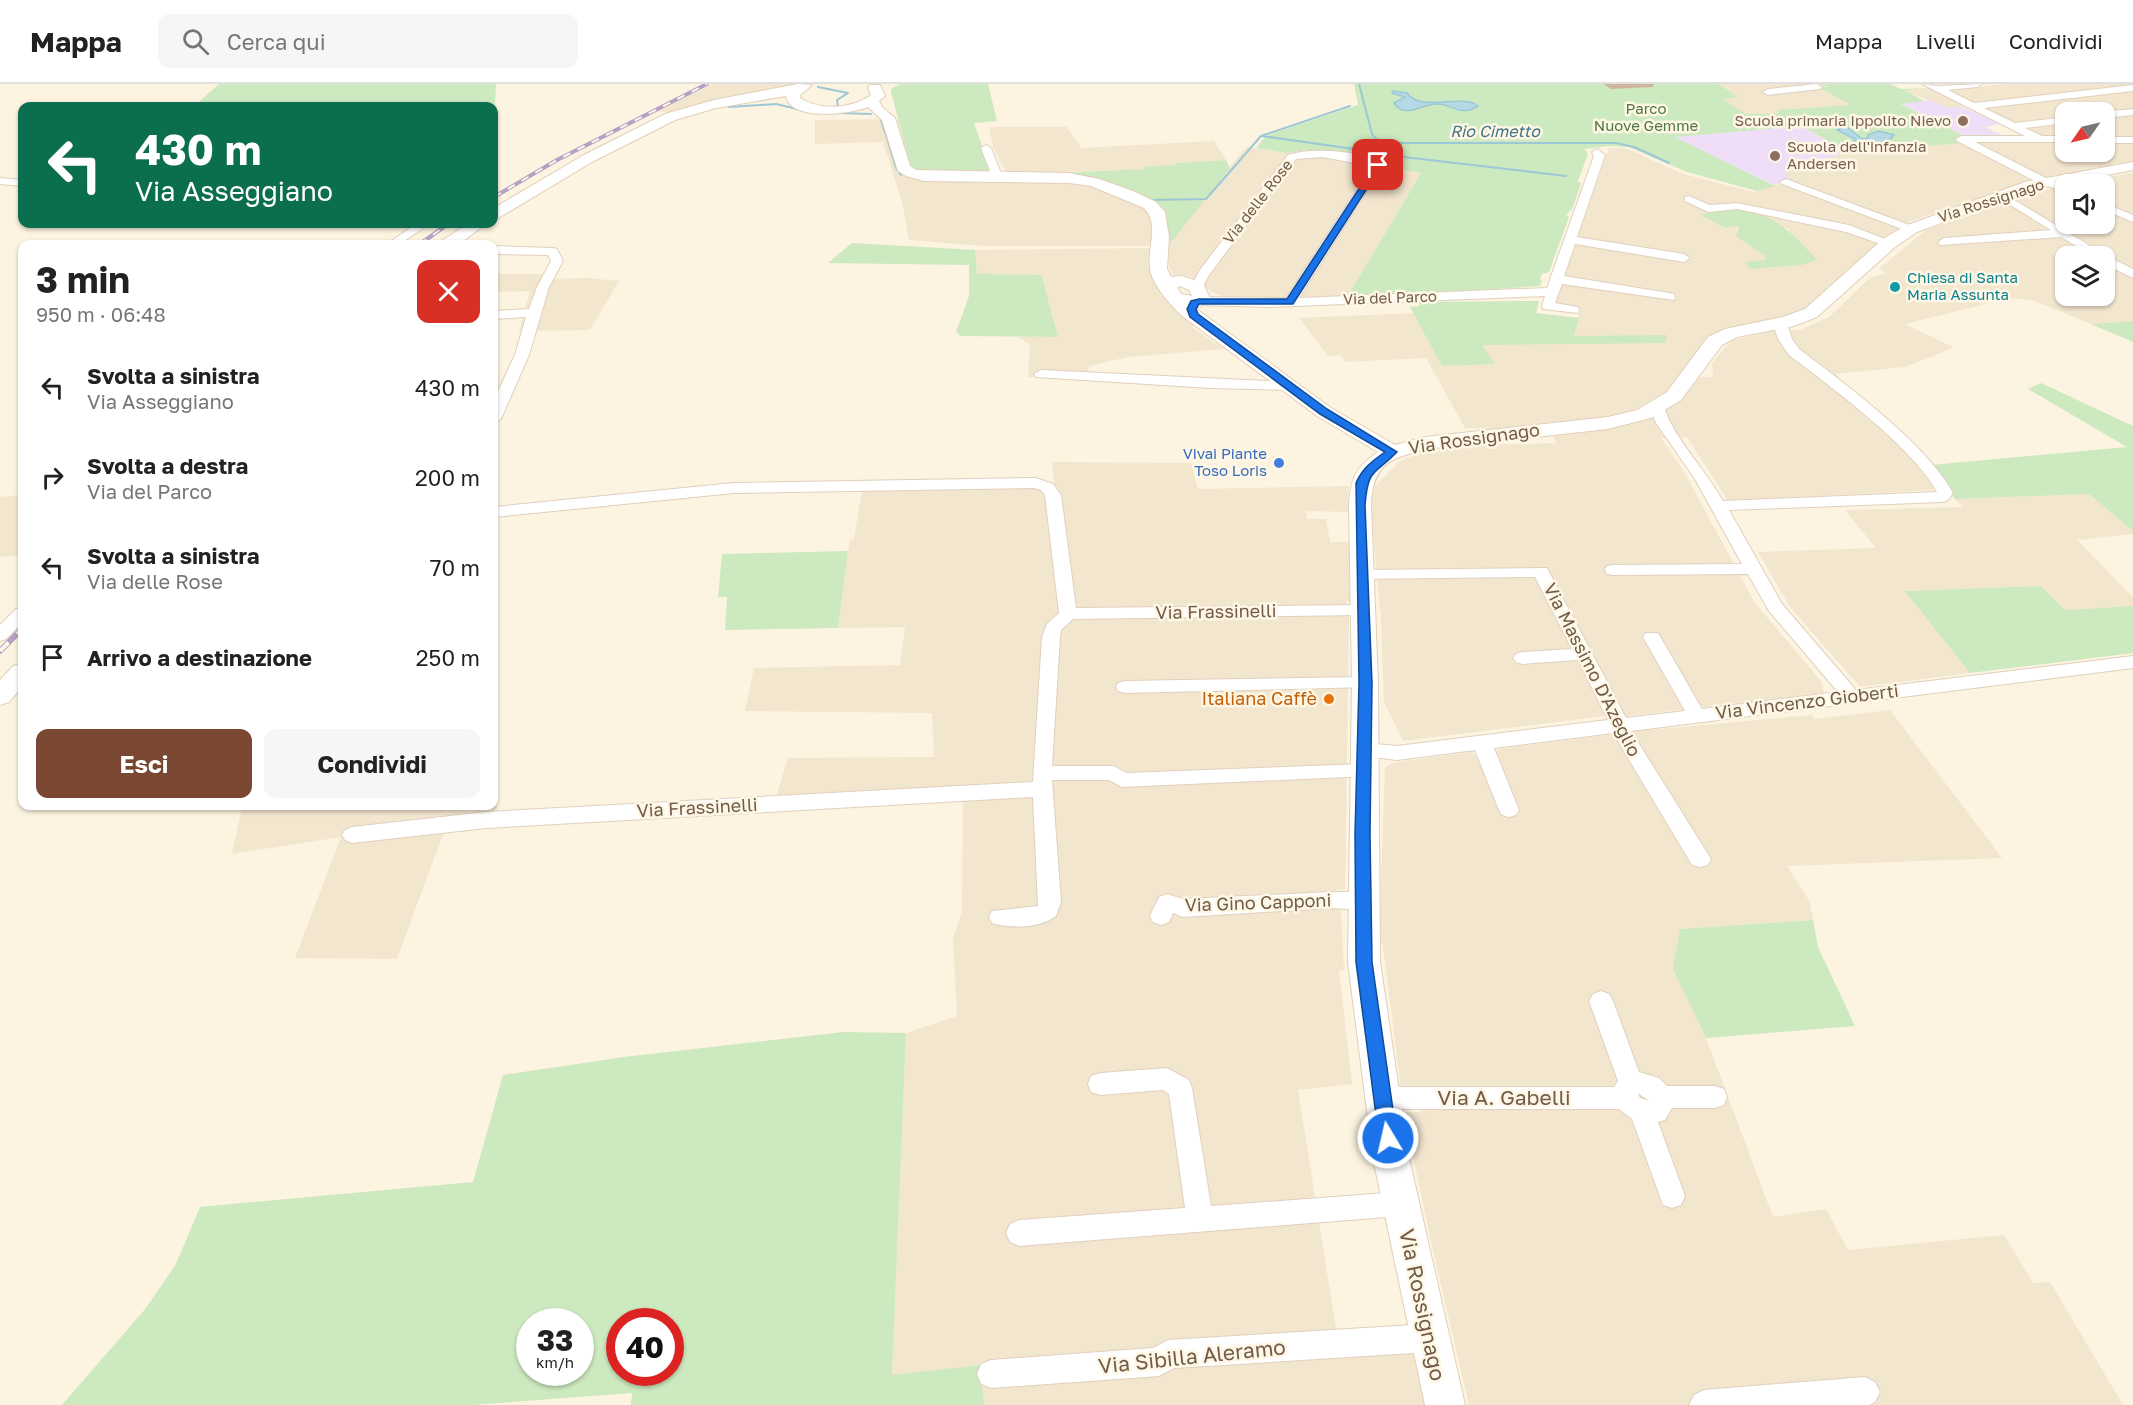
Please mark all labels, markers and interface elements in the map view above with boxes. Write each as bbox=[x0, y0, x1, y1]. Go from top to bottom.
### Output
search box bbox=[158, 14, 578, 68]
text: Mappa bbox=[30, 25, 122, 58]
icon: search bbox=[179, 25, 212, 58]
text: Cerca qui bbox=[227, 28, 326, 55]
text: Mappa bbox=[1815, 28, 1883, 54]
text: Livelli bbox=[1916, 28, 1976, 54]
text: Condividi bbox=[2009, 28, 2103, 54]
park label: Parco Nuove Gemme bbox=[1594, 99, 1698, 134]
north arrow bbox=[2055, 102, 2115, 162]
map controls bbox=[2055, 102, 2115, 306]
place label: Scuola primaria Ippolito Nievo bbox=[1735, 111, 1951, 129]
marker: Scuola primaria Ippolito Nievo bbox=[1956, 114, 1970, 128]
water label: Rio Cimetto bbox=[1450, 121, 1541, 141]
text: 430 m bbox=[135, 124, 261, 174]
icon: left bbox=[36, 126, 114, 204]
place label: Scuola dell'infanzia Andersen bbox=[1787, 137, 1926, 172]
pin bbox=[1352, 139, 1403, 190]
icon: arrive bbox=[1361, 148, 1394, 181]
marker: Scuola dell'infanzia Andersen bbox=[1768, 149, 1782, 163]
street label: Via delle Rose bbox=[1219, 155, 1296, 247]
street label: Via Rossignago bbox=[1935, 174, 2046, 226]
button: sound bbox=[2055, 174, 2115, 234]
text: Via Asseggiano bbox=[135, 175, 333, 207]
button: layers bbox=[2055, 246, 2115, 306]
text: 3 min bbox=[36, 258, 130, 301]
button: close bbox=[417, 260, 480, 323]
place label: Chiesa di Santa Maria Assunta bbox=[1907, 268, 2018, 303]
marker: Chiesa di Santa Maria Assunta bbox=[1888, 280, 1902, 294]
street label: Via del Parco bbox=[1343, 286, 1437, 308]
text: 950 m · 06:48 bbox=[36, 302, 166, 326]
text: Svolta a sinistra bbox=[87, 362, 259, 389]
icon: left bbox=[36, 371, 69, 404]
text: 430 m bbox=[415, 374, 480, 401]
text: Via Asseggiano bbox=[87, 389, 234, 413]
street label: Via Rossignago bbox=[1407, 418, 1541, 458]
place label: Vivai Piante Toso Loris bbox=[1183, 444, 1267, 479]
text: Svolta a destra bbox=[87, 452, 248, 479]
marker: Vivai Piante Toso Loris bbox=[1272, 456, 1286, 470]
icon: right bbox=[36, 461, 69, 494]
text: 200 m bbox=[415, 464, 480, 491]
text: Via del Parco bbox=[87, 479, 212, 503]
text: Svolta a sinistra bbox=[87, 542, 259, 569]
icon: left bbox=[36, 551, 69, 584]
text: 70 m bbox=[430, 554, 480, 581]
text: Via delle Rose bbox=[87, 569, 223, 593]
street label: Via Massimo D'Azeglio bbox=[1540, 579, 1646, 760]
street label: Via Frassinelli bbox=[1155, 599, 1277, 623]
icon: arrive bbox=[36, 641, 69, 674]
text: Arrivo a destinazione bbox=[87, 644, 312, 671]
text: 250 m bbox=[416, 644, 480, 671]
street label: Via Vincenzo Gioberti bbox=[1714, 679, 1900, 723]
place label: Italiana Caffè bbox=[1201, 687, 1317, 709]
marker: Italiana Caffè bbox=[1322, 692, 1336, 706]
button: Esci bbox=[36, 729, 252, 798]
button: Condividi bbox=[264, 729, 480, 798]
street label: Via Frassinelli bbox=[636, 793, 758, 821]
street label: Via Gino Capponi bbox=[1184, 888, 1332, 916]
street label: Via A. Gabelli bbox=[1437, 1084, 1571, 1110]
position arrow bbox=[1356, 1106, 1420, 1170]
street label: Via Rossignago bbox=[1394, 1226, 1452, 1383]
speed limit sign: 40 bbox=[606, 1308, 684, 1386]
text: 33 bbox=[537, 1322, 573, 1358]
street label: Via Sibilla Aleramo bbox=[1097, 1333, 1287, 1379]
text: km/h bbox=[536, 1353, 574, 1371]

